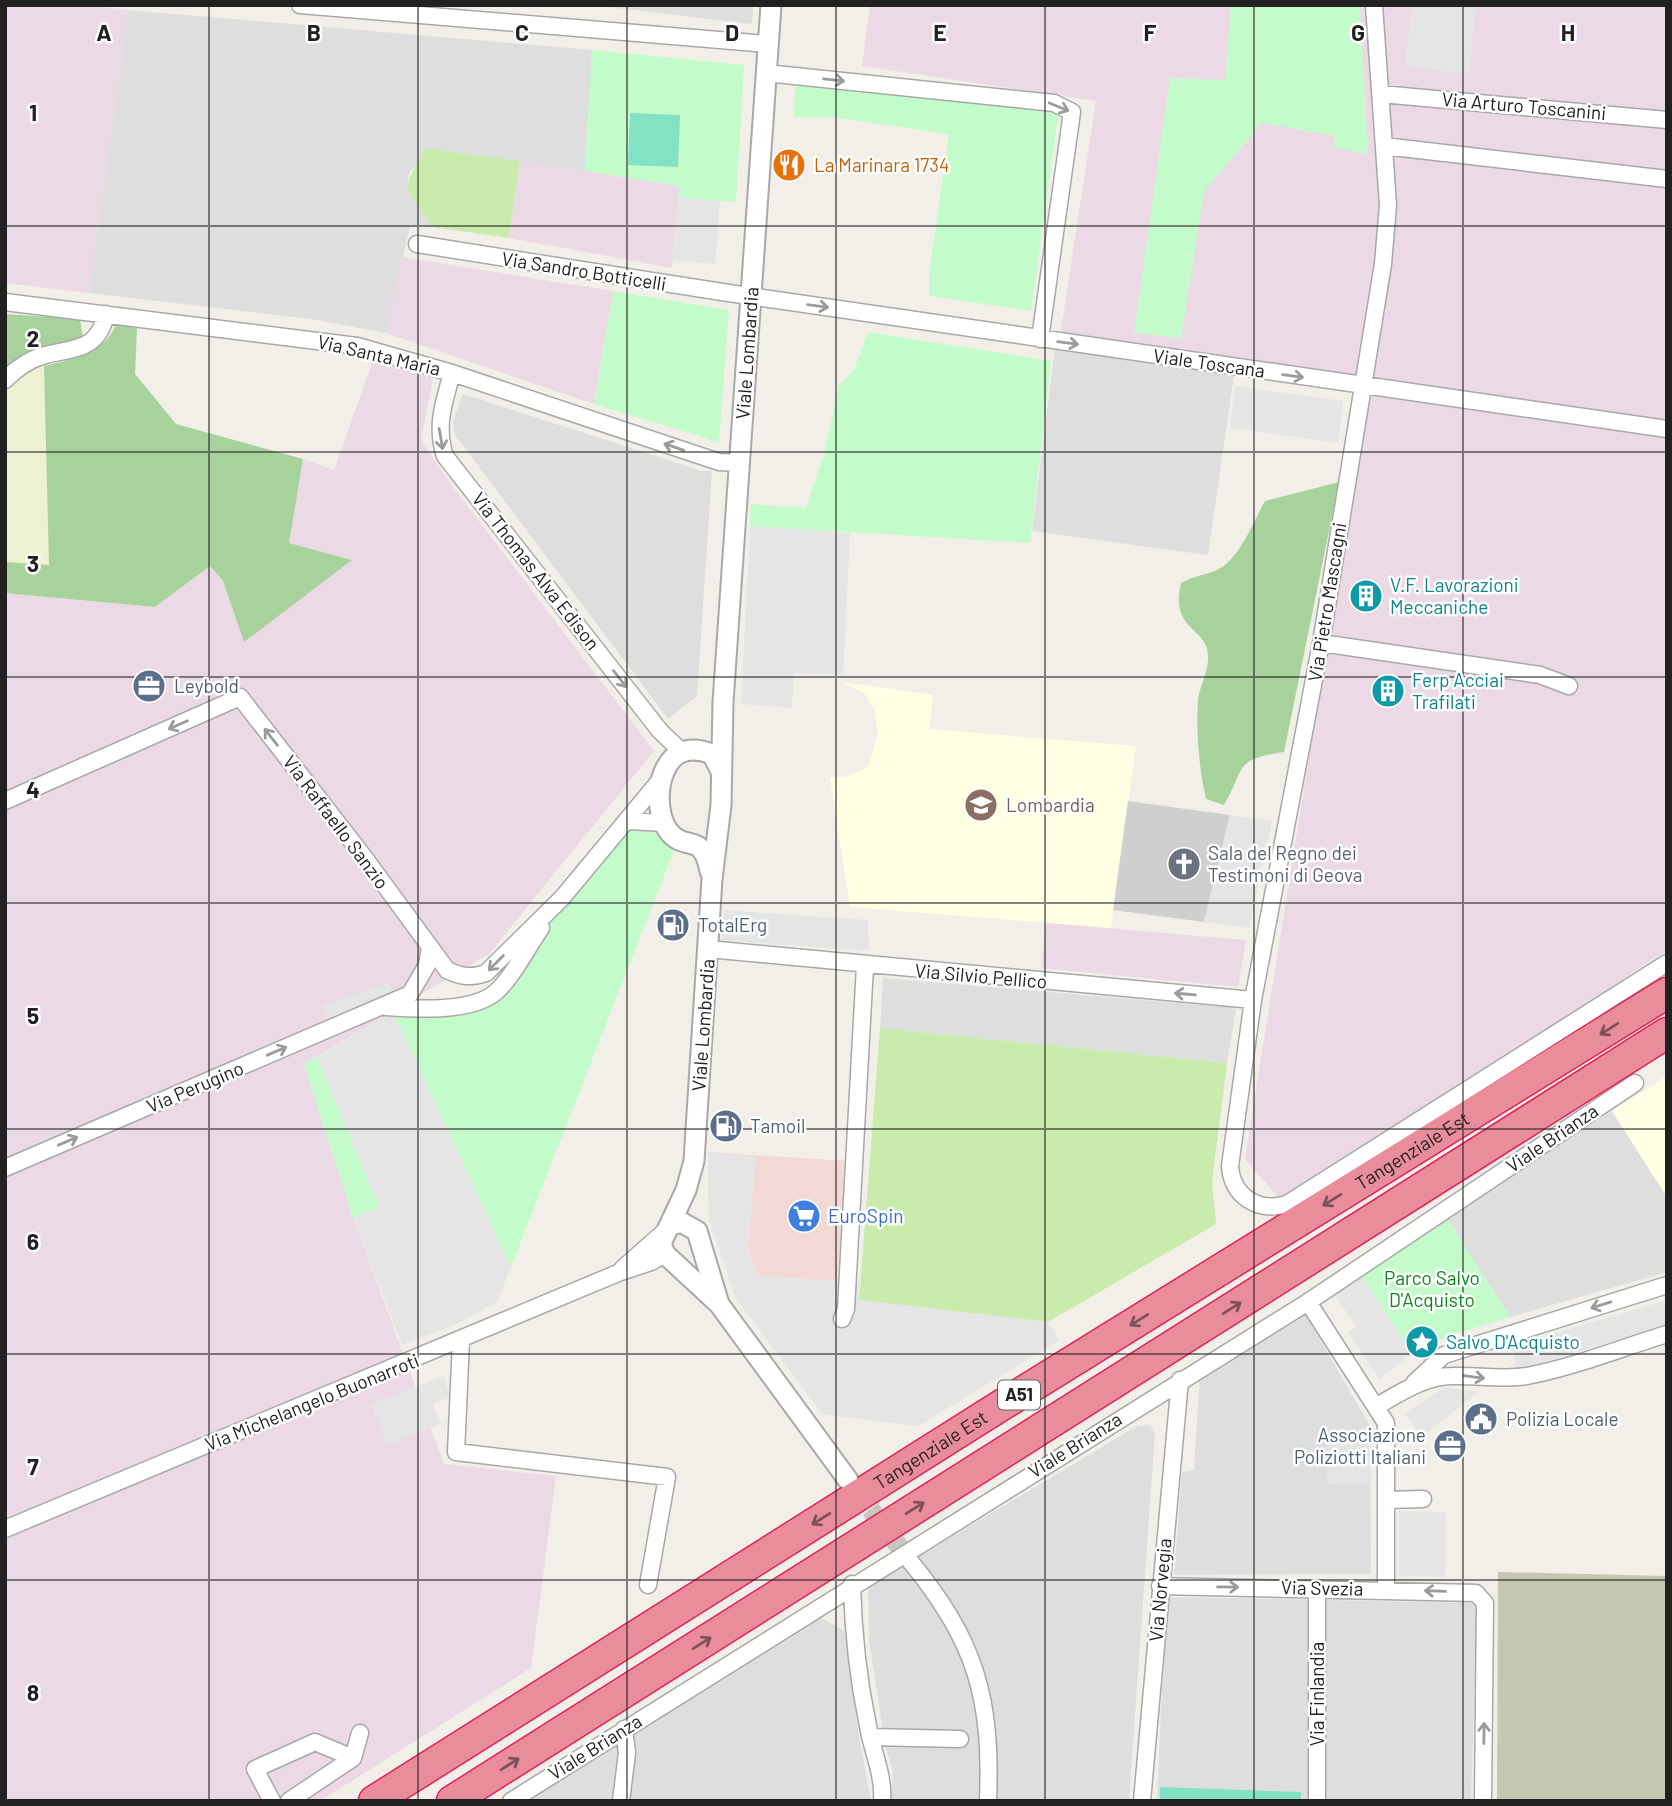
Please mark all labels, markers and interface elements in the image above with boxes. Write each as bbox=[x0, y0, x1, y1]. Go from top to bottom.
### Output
text: A bbox=[96, 18, 112, 46]
text: B bbox=[307, 18, 321, 46]
text: C bbox=[515, 18, 529, 46]
text: D bbox=[725, 18, 739, 46]
text: E bbox=[933, 18, 947, 46]
text: F bbox=[1144, 18, 1157, 46]
text: G bbox=[1351, 18, 1365, 46]
text: H bbox=[1561, 18, 1575, 46]
one-way arrow bbox=[822, 74, 845, 87]
street label: Via Arturo Toscanini bbox=[1441, 87, 1607, 124]
text: 1 bbox=[29, 98, 37, 126]
one-way arrow bbox=[1048, 101, 1070, 114]
restaurant icon: La Marinara 1734 bbox=[770, 146, 808, 184]
place label: La Marinara 1734 bbox=[814, 153, 950, 176]
street label: Via Sandro Botticelli bbox=[500, 246, 668, 295]
street label: Viale Lombardia bbox=[730, 286, 763, 420]
one-way arrow bbox=[807, 300, 829, 313]
text: 2 bbox=[27, 324, 39, 352]
street label: Via Santa Maria bbox=[315, 329, 443, 380]
one-way arrow bbox=[1056, 336, 1079, 349]
street label: Viale Toscana bbox=[1152, 343, 1266, 382]
one-way arrow bbox=[1281, 370, 1304, 383]
one-way arrow bbox=[435, 427, 449, 450]
one-way arrow bbox=[663, 440, 685, 452]
street label: Via Thomas Alva Edison bbox=[468, 487, 605, 654]
street label: Via Pietro Mascagni bbox=[1303, 521, 1350, 683]
text: 3 bbox=[27, 549, 39, 577]
place label: V.F. Lavorazioni Meccaniche bbox=[1390, 573, 1519, 618]
building icon: V.F. Lavorazioni Meccaniche bbox=[1347, 577, 1385, 615]
office icon: Leybold bbox=[130, 667, 168, 705]
place label: Ferp Acciai Trafilati bbox=[1412, 668, 1504, 713]
one-way arrow bbox=[612, 669, 627, 688]
building icon: Ferp Acciai Trafilati bbox=[1369, 672, 1407, 710]
place label: Leybold bbox=[174, 674, 239, 697]
one-way arrow bbox=[167, 719, 189, 732]
one-way arrow bbox=[263, 728, 278, 747]
street label: Via Raffaello Sanzio bbox=[279, 750, 394, 893]
text: 4 bbox=[26, 775, 40, 803]
school or university icon: Lombardia bbox=[962, 786, 1000, 824]
place label: Lombardia bbox=[1006, 793, 1095, 816]
place label: Sala del Regno dei Testimoni di Geova bbox=[1208, 841, 1362, 886]
church icon: Sala del Regno dei Testimoni di Geova bbox=[1165, 845, 1203, 883]
fuel station icon: TotalErg bbox=[654, 906, 692, 944]
place label: TotalErg bbox=[698, 913, 767, 936]
one-way arrow bbox=[488, 954, 505, 971]
street label: Viale Lombardia bbox=[686, 958, 719, 1092]
street label: Via Silvio Pellico bbox=[914, 958, 1048, 993]
one-way arrow bbox=[1175, 987, 1197, 1000]
text: 5 bbox=[27, 1001, 39, 1029]
one-way arrow bbox=[1599, 1022, 1619, 1036]
one-way arrow bbox=[266, 1044, 287, 1057]
street label: Via Perugino bbox=[143, 1056, 247, 1117]
street label: Viale Brianza bbox=[1501, 1098, 1602, 1177]
street label: Tangenziale Est bbox=[1351, 1106, 1473, 1194]
fuel station icon: Tamoil bbox=[707, 1107, 745, 1145]
place label: Tamoil bbox=[750, 1114, 805, 1137]
one-way arrow bbox=[57, 1134, 78, 1147]
one-way arrow bbox=[1323, 1194, 1343, 1208]
supermarket icon: EuroSpin bbox=[785, 1197, 823, 1235]
place label: EuroSpin bbox=[828, 1204, 904, 1227]
text: 6 bbox=[27, 1227, 39, 1255]
park label: Parco Salvo D'Acquisto bbox=[1384, 1266, 1480, 1311]
one-way arrow bbox=[1591, 1300, 1613, 1313]
one-way arrow bbox=[1221, 1301, 1241, 1315]
one-way arrow bbox=[1129, 1314, 1149, 1328]
place icon: Salvo D'Acquisto bbox=[1403, 1323, 1441, 1361]
place label: Salvo D'Acquisto bbox=[1446, 1330, 1580, 1353]
street label: Via Michelangelo Buonarroti bbox=[201, 1348, 422, 1455]
one-way arrow bbox=[1462, 1371, 1485, 1384]
road number: A51 bbox=[998, 1380, 1040, 1410]
public building icon: Polizia Locale bbox=[1462, 1400, 1500, 1438]
street label: Tangenziale Est bbox=[869, 1405, 991, 1494]
street label: Viale Brianza bbox=[1024, 1407, 1126, 1482]
place label: Polizia Locale bbox=[1506, 1407, 1619, 1430]
place label: Associazione Poliziotti Italiani bbox=[1294, 1423, 1426, 1468]
office icon: Associazione Poliziotti Italiani bbox=[1431, 1427, 1469, 1465]
text: 7 bbox=[27, 1452, 39, 1480]
one-way arrow bbox=[905, 1501, 924, 1516]
one-way arrow bbox=[812, 1512, 832, 1526]
street label: Via Norvegia bbox=[1144, 1537, 1175, 1643]
street label: Via Svezia bbox=[1281, 1575, 1363, 1600]
one-way arrow bbox=[1216, 1580, 1239, 1594]
one-way arrow bbox=[1424, 1585, 1447, 1598]
one-way arrow bbox=[692, 1635, 711, 1650]
street label: Via Finlandia bbox=[1305, 1642, 1328, 1746]
text: 8 bbox=[27, 1678, 39, 1706]
street label: Viale Brianza bbox=[544, 1709, 646, 1784]
one-way arrow bbox=[1477, 1721, 1491, 1744]
one-way arrow bbox=[499, 1757, 519, 1771]

